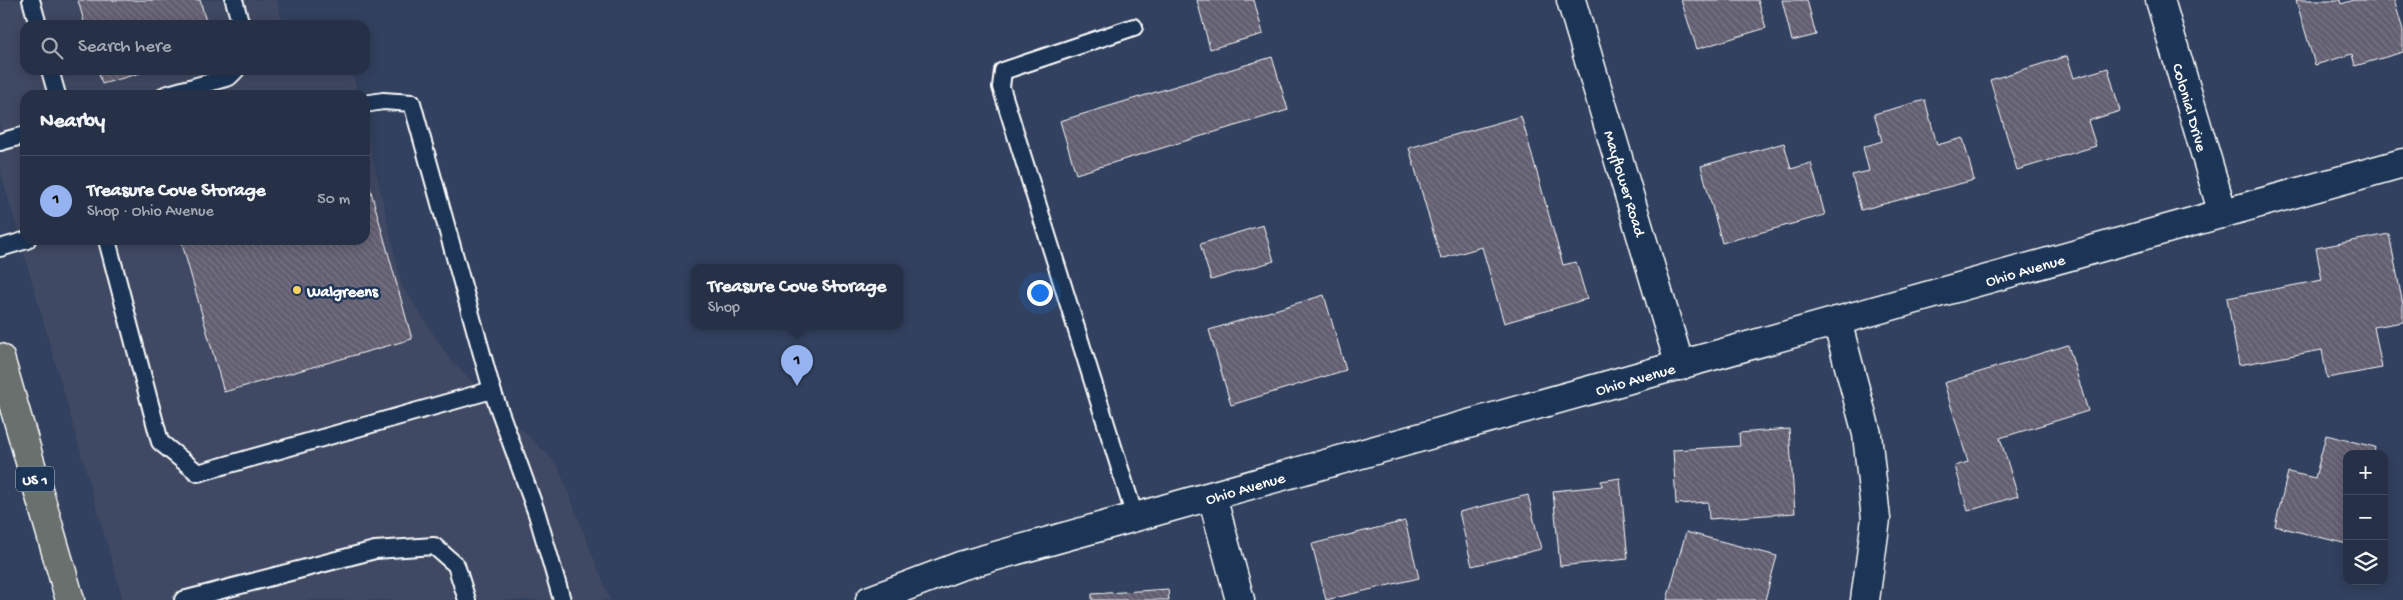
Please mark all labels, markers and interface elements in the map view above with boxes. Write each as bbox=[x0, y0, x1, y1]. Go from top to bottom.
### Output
search box bbox=[20, 20, 370, 75]
icon: search bbox=[38, 34, 66, 62]
text: Search here bbox=[78, 36, 172, 59]
street label: Colonial Drive bbox=[2166, 62, 2210, 155]
text: Nearby bbox=[40, 110, 105, 135]
street label: Mayflower Road bbox=[1598, 129, 1648, 241]
text: Treasure Cove Storage bbox=[87, 180, 266, 203]
text: 1 bbox=[53, 191, 59, 210]
text: 50 m bbox=[317, 191, 350, 210]
text: Shop · Ohio Avenue bbox=[87, 203, 214, 222]
street label: Ohio Avenue bbox=[1984, 252, 2069, 293]
popup bbox=[691, 264, 903, 329]
text: Treasure Cove Storage bbox=[708, 276, 886, 299]
your location bbox=[1027, 280, 1053, 306]
marker: Walgreens bbox=[291, 284, 303, 296]
place label: Walgreens bbox=[306, 284, 379, 303]
text: Shop bbox=[708, 299, 740, 318]
pin: 1 bbox=[781, 345, 813, 386]
street label: Ohio Avenue bbox=[1594, 361, 1679, 402]
map controls bbox=[2343, 450, 2388, 585]
button: + bbox=[2343, 450, 2388, 495]
road number: US 1 bbox=[16, 466, 54, 492]
street label: Ohio Avenue bbox=[1204, 470, 1289, 511]
button: − bbox=[2343, 495, 2388, 540]
button: layers bbox=[2343, 540, 2388, 585]

